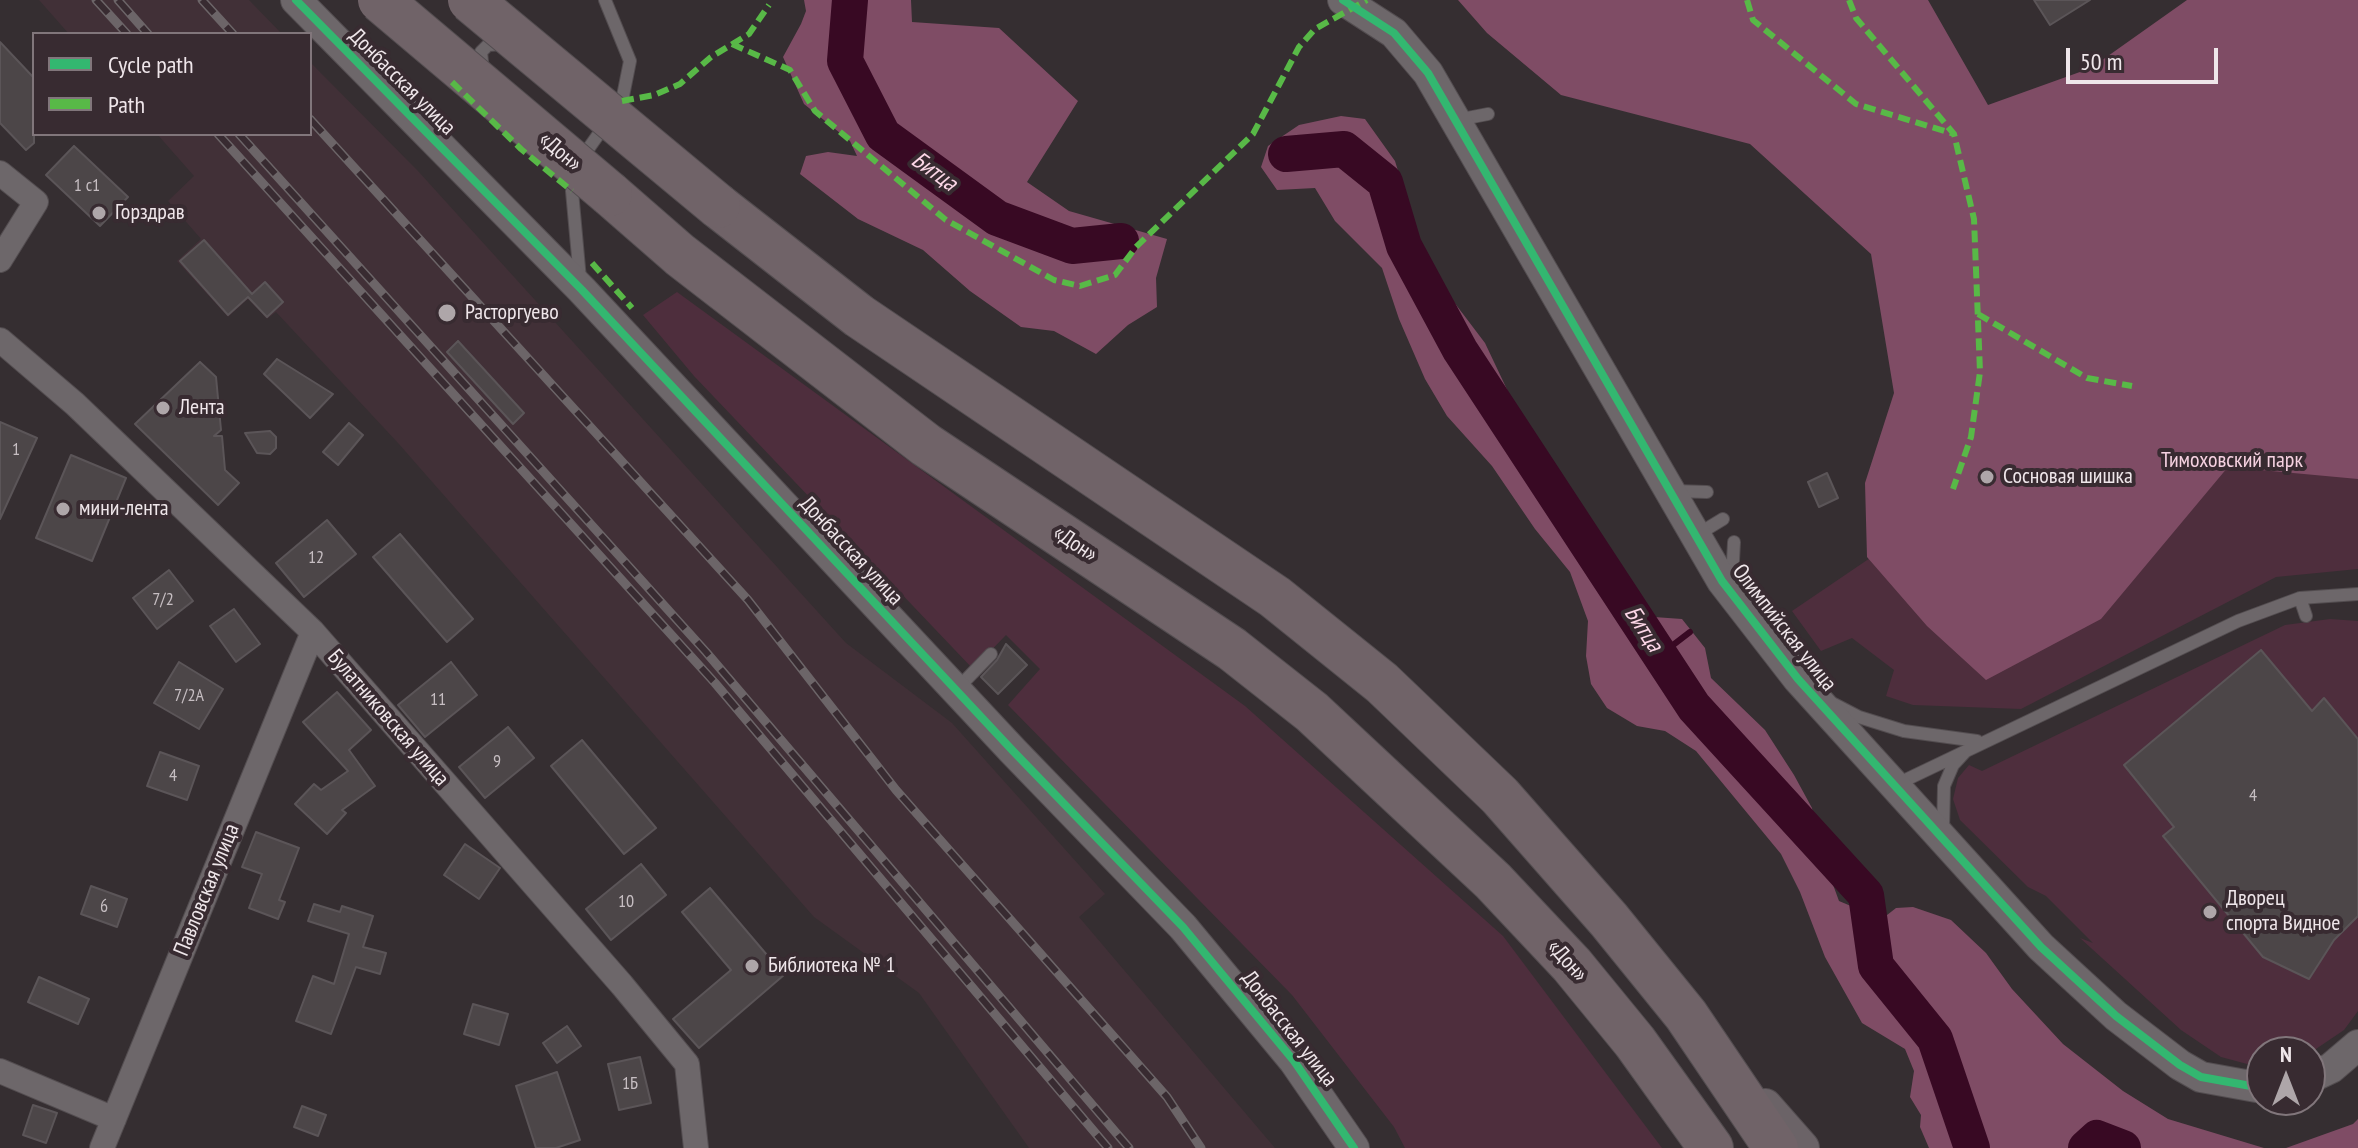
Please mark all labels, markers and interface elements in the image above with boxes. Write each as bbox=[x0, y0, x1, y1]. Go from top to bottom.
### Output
street label: Донбасская улица bbox=[343, 23, 461, 141]
legend bbox=[32, 32, 312, 136]
scale bar bbox=[2070, 32, 2222, 82]
text: 50 m bbox=[2080, 46, 2122, 77]
text: Cycle path bbox=[108, 49, 194, 80]
text: Path bbox=[108, 89, 145, 120]
street label: «Дон» bbox=[533, 127, 587, 177]
water label: Битца bbox=[906, 146, 962, 198]
house number: 1 с1 bbox=[74, 175, 100, 197]
place label: Горздрав bbox=[115, 200, 185, 226]
marker: Горздрав bbox=[90, 204, 108, 222]
place label: Расторгуево bbox=[465, 300, 559, 326]
marker: Расторгуево bbox=[436, 302, 458, 324]
place label: Лента bbox=[179, 395, 225, 421]
marker: Лента bbox=[154, 399, 172, 417]
house number: 1 bbox=[12, 439, 20, 461]
park label: Тимоховский парк bbox=[2161, 448, 2303, 474]
place label: Сосновая шишка bbox=[2003, 464, 2133, 490]
marker: Сосновая шишка bbox=[1978, 468, 1996, 486]
street label: Донбасская улица bbox=[794, 491, 908, 611]
place label: мини-лента bbox=[79, 496, 169, 522]
marker: мини-лента bbox=[54, 500, 72, 518]
street label: «Дон» bbox=[1048, 520, 1102, 568]
house number: 12 bbox=[308, 547, 324, 569]
street label: Олимпийская улица bbox=[1726, 559, 1842, 697]
house number: 7/2 bbox=[152, 589, 174, 611]
water label: Битца bbox=[1618, 601, 1668, 657]
street label: Булатниковская улица bbox=[322, 644, 454, 792]
house number: 7/2А bbox=[174, 685, 204, 707]
house number: 11 bbox=[430, 689, 446, 711]
house number: 9 bbox=[493, 751, 501, 773]
house number: 4 bbox=[169, 765, 177, 787]
house number: 4 bbox=[2249, 785, 2257, 807]
street label: Павловская улица bbox=[169, 820, 245, 960]
place label: Дворец спорта Видное bbox=[2226, 886, 2340, 938]
house number: 10 bbox=[618, 891, 634, 913]
house number: 6 bbox=[100, 896, 108, 918]
marker: Дворец спорта Видное bbox=[2201, 903, 2219, 921]
street label: «Дон» bbox=[1541, 934, 1593, 988]
place label: Библиотека № 1 bbox=[768, 953, 895, 979]
marker: Библиотека № 1 bbox=[743, 957, 761, 975]
street label: Донбасская улица bbox=[1236, 966, 1342, 1092]
north arrow bbox=[2246, 1036, 2326, 1116]
text: N bbox=[2280, 1040, 2292, 1068]
house number: 1Б bbox=[622, 1073, 638, 1095]

